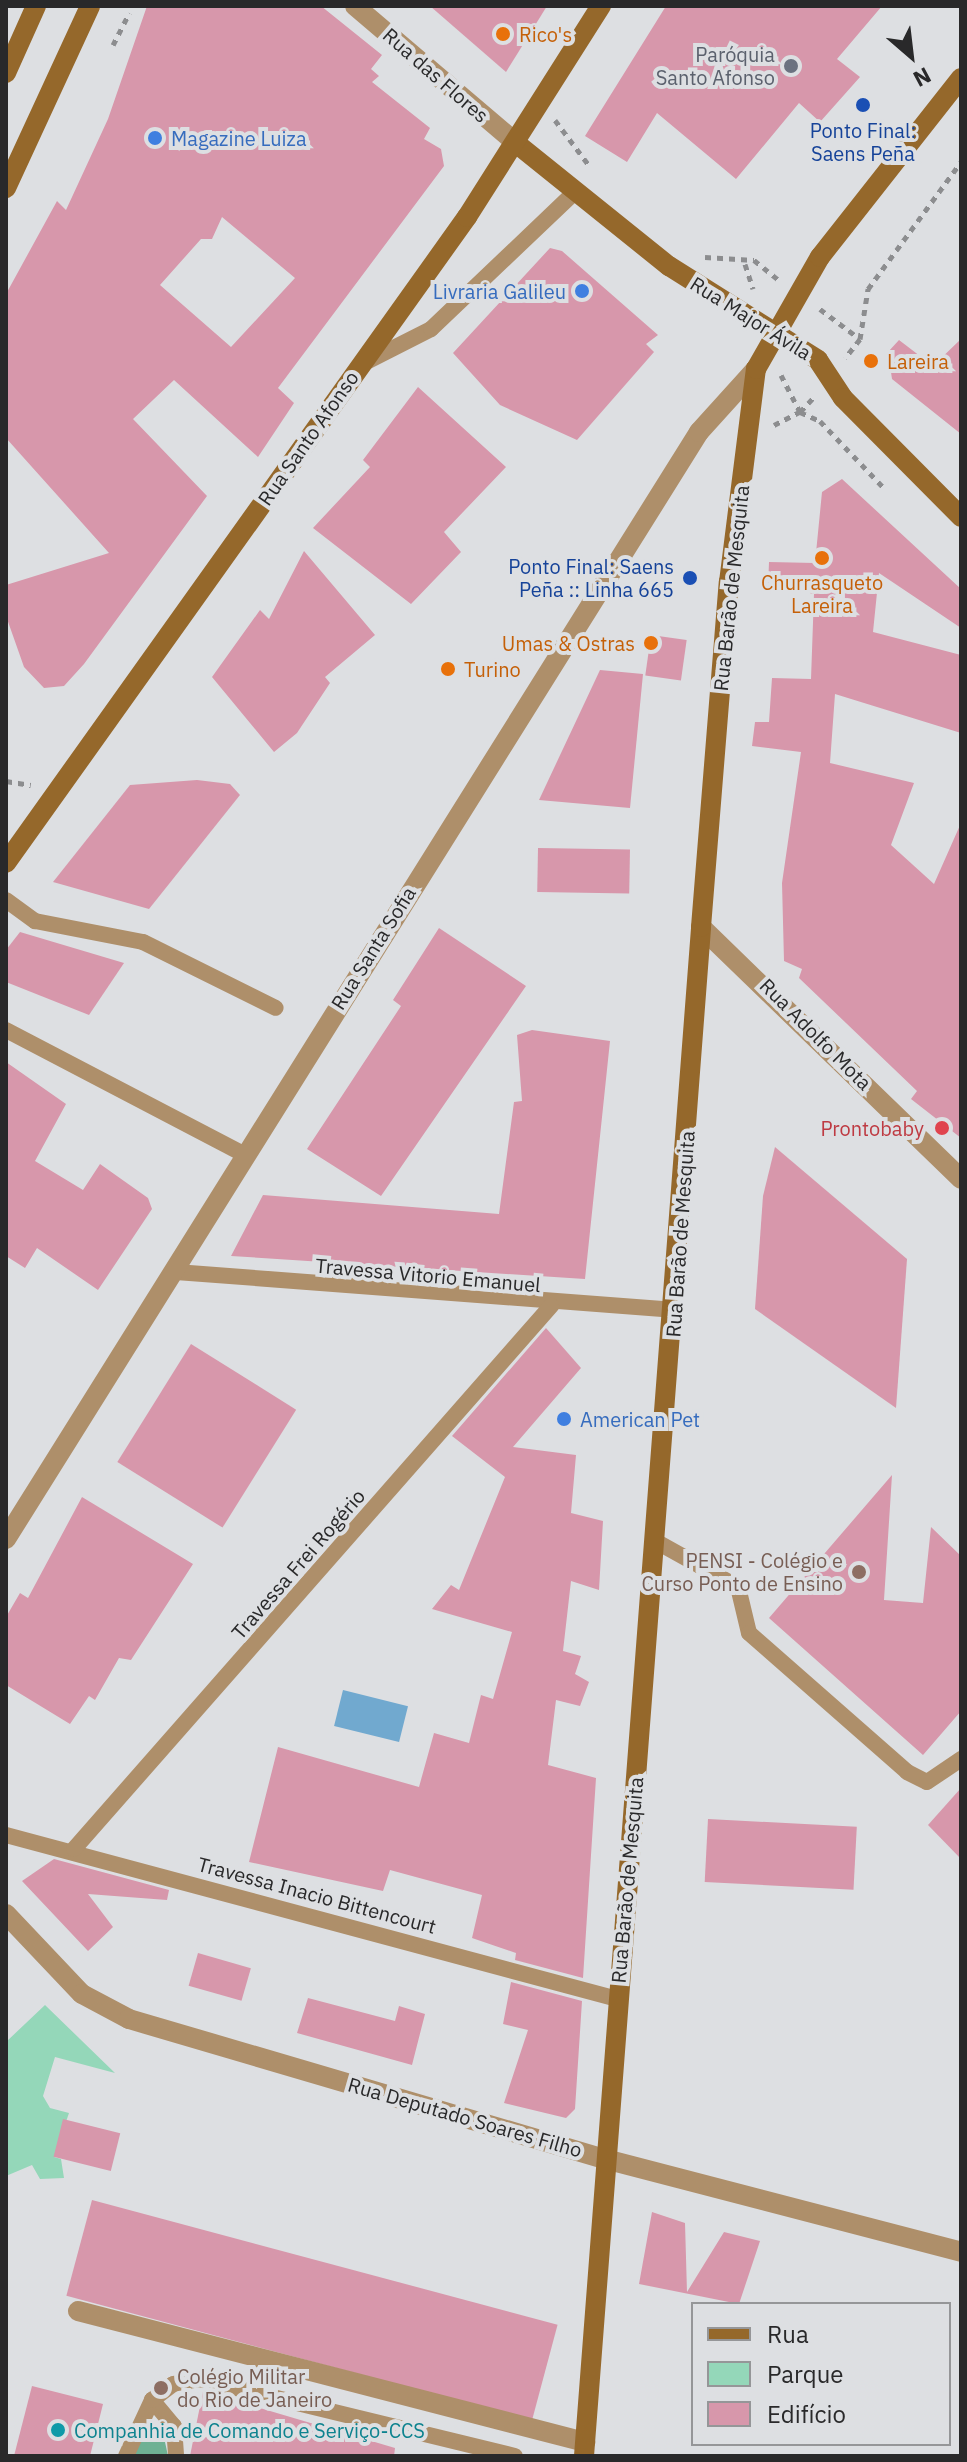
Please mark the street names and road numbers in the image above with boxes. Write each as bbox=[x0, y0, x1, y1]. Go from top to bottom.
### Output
street label: Rua das Flores bbox=[378, 23, 494, 127]
street label: Rua Major Ávila bbox=[686, 271, 816, 365]
street label: Rua Santo Afonso bbox=[253, 366, 363, 510]
street label: Rua Barão de Mesquita bbox=[708, 484, 754, 692]
street label: Rua Santa Sofia bbox=[326, 882, 420, 1014]
street label: Rua Adolfo Mota bbox=[755, 973, 877, 1095]
street label: Rua Barão de Mesquita bbox=[661, 1130, 699, 1338]
street label: Travessa Vitorio Emanuel bbox=[314, 1253, 542, 1297]
street label: Travessa Frei Rogério bbox=[226, 1484, 370, 1644]
street label: Rua Barão de Mesquita bbox=[606, 1776, 648, 1984]
street label: Travessa Inacio Bittencourt bbox=[195, 1852, 439, 1938]
street label: Rua Deputado Soares Filho bbox=[345, 2072, 585, 2162]

